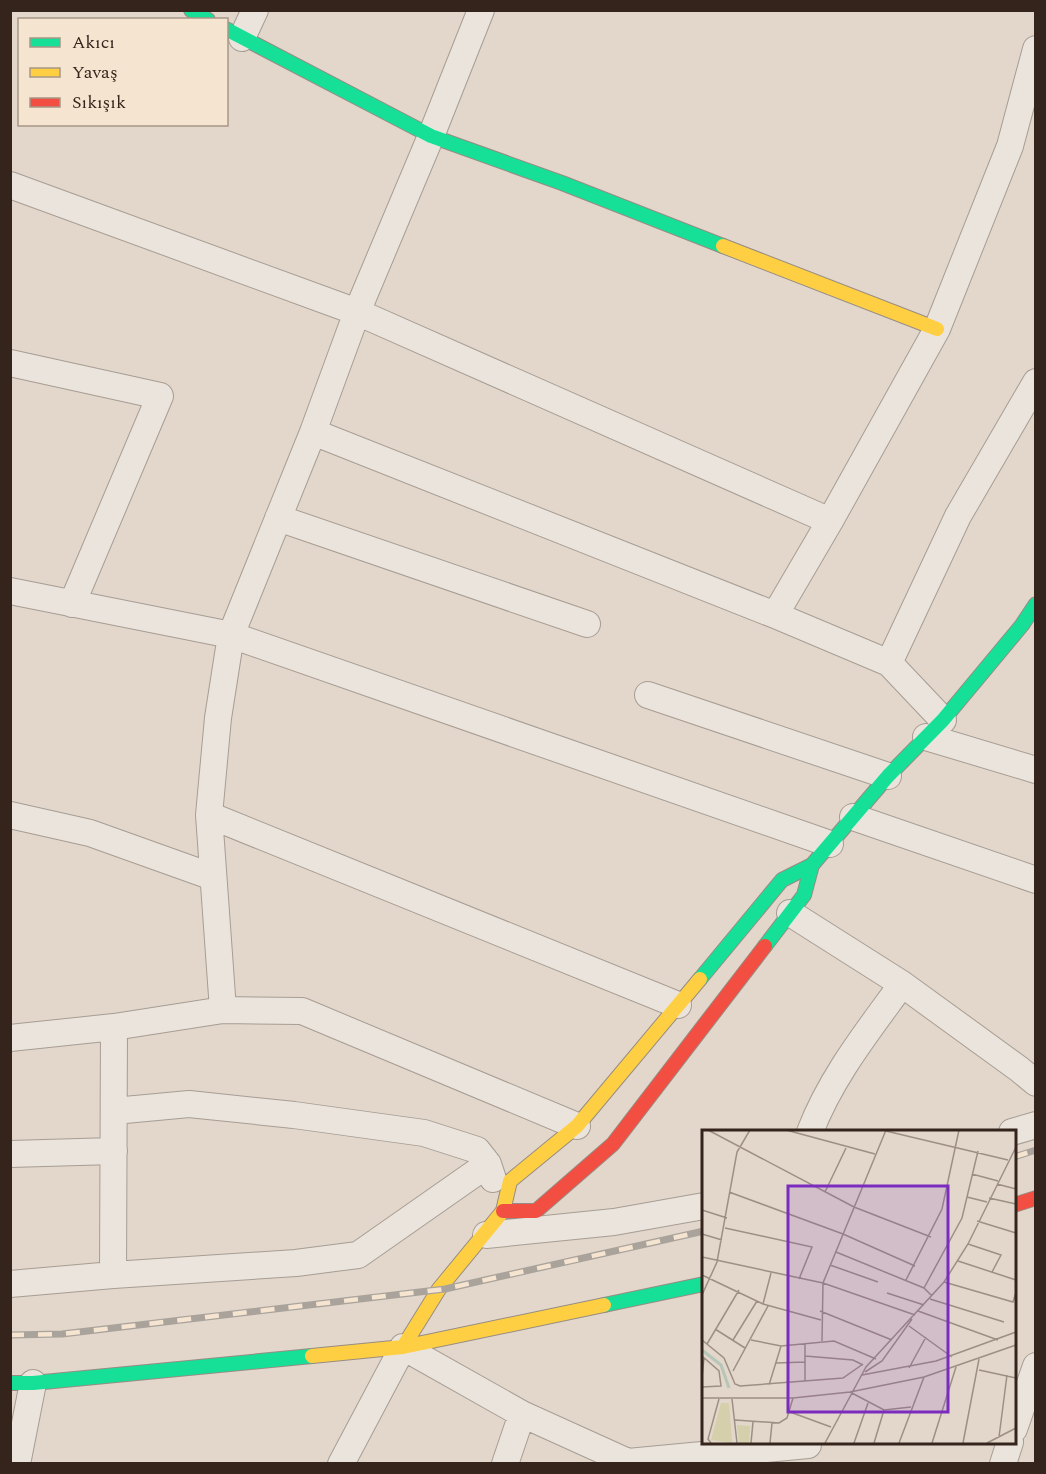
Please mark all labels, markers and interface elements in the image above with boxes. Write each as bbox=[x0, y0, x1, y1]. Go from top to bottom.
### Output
legend bbox=[18, 18, 228, 126]
text: Akıcı bbox=[72, 29, 115, 56]
text: Yavaş bbox=[72, 59, 118, 86]
text: Sıkışık bbox=[72, 89, 126, 116]
inset map bbox=[702, 1130, 1016, 1444]

